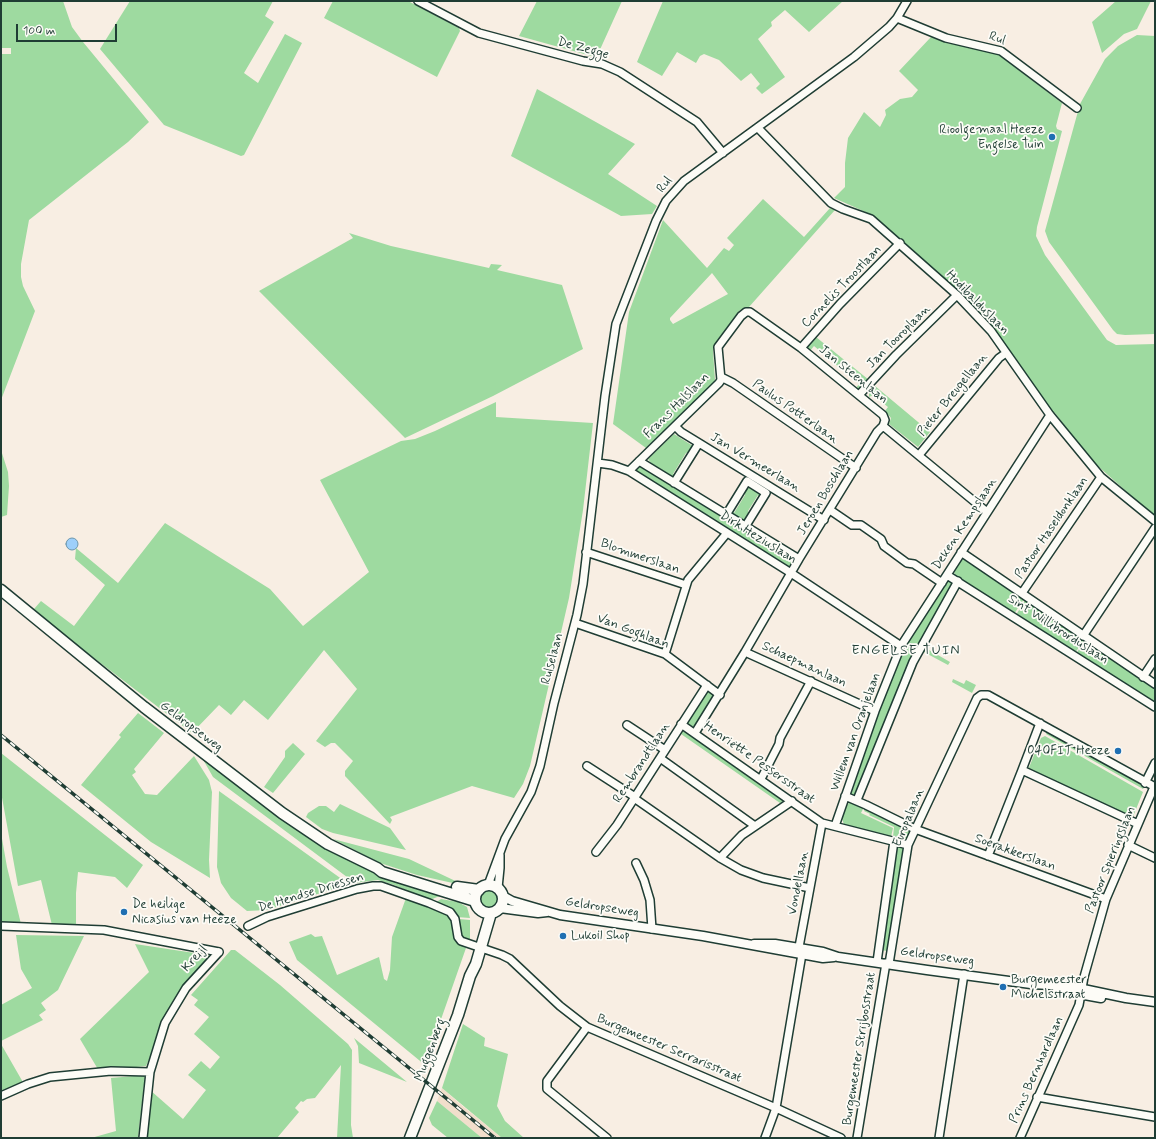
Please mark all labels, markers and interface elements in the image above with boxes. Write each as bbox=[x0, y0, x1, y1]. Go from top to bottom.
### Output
scale bar bbox=[18, 16, 119, 42]
text: 100 m bbox=[23, 23, 55, 39]
street label: Rul bbox=[987, 29, 1007, 49]
street label: De Zegge bbox=[556, 35, 610, 63]
place label: Rioolgemaal Heeze Engelse Tuin bbox=[939, 122, 1044, 153]
marker: Rioolgemaal Heeze Engelse Tuin bbox=[1047, 132, 1057, 142]
street label: Rul bbox=[654, 174, 676, 196]
street label: Cornelis Troostlaan bbox=[799, 243, 885, 331]
street label: Hodibalduslaan bbox=[942, 267, 1012, 339]
street label: Jan Tooroplaan bbox=[864, 302, 934, 372]
street label: Jan Steenlaan bbox=[815, 342, 891, 408]
street label: Pieter Breugellaan bbox=[915, 350, 991, 440]
street label: Frans Halslaan bbox=[641, 370, 713, 442]
street label: Paulus Potterlaan bbox=[749, 377, 841, 447]
street label: Jan Vermeerlaan bbox=[707, 430, 803, 496]
street label: Jeroen Boschlaan bbox=[794, 448, 858, 538]
street label: Pastoor Haseldonklaan bbox=[1012, 474, 1092, 582]
street label: Deken Kempslaan bbox=[929, 475, 1001, 573]
street label: Dirk Heziuslaan bbox=[717, 508, 799, 568]
street label: Blommerslaan bbox=[598, 536, 682, 578]
street label: Sint Willibrorduslaan bbox=[1005, 592, 1111, 668]
street label: Van Goghlaan bbox=[595, 611, 671, 653]
street label: Rulselaan bbox=[539, 632, 567, 686]
street label: Schaepmanlaan bbox=[759, 639, 849, 691]
district label: ENGELSE TUIN bbox=[850, 643, 962, 659]
street label: Willem van Oranjelaan bbox=[827, 671, 885, 793]
street label: Geldropseweg bbox=[157, 698, 225, 756]
street label: Henriëtte Pessersstraat bbox=[700, 719, 818, 807]
street label: Rembrandtlaan bbox=[610, 720, 674, 806]
place label: 040FIT Heeze bbox=[1027, 743, 1110, 759]
marker: 040FIT Heeze bbox=[1113, 746, 1123, 756]
street label: Europalaan bbox=[890, 786, 928, 850]
street label: Pastoor Spieringslaan bbox=[1082, 804, 1140, 916]
street label: Soerakkerslaan bbox=[972, 831, 1058, 875]
street label: Vondellaan bbox=[785, 850, 813, 916]
street label: De Hendse Driessen bbox=[256, 870, 366, 916]
street label: Geldropseweg bbox=[564, 894, 640, 922]
place label: De heilige Nicasius van Heeze bbox=[132, 897, 237, 928]
marker: De heilige Nicasius van Heeze bbox=[119, 907, 129, 917]
place label: Lukoil Shop bbox=[571, 928, 630, 944]
marker: Lukoil Shop bbox=[558, 931, 568, 941]
street label: Kreijl bbox=[179, 942, 211, 976]
street label: Geldropseweg bbox=[899, 944, 975, 970]
street label: Burgemeester Strijbosstraat bbox=[840, 971, 880, 1127]
place label: Burgemeester Michelsstraat bbox=[1011, 972, 1087, 1003]
marker: Burgemeester Michelsstraat bbox=[998, 982, 1008, 992]
street label: Burgemeester Serrarisstraat bbox=[594, 1011, 744, 1087]
street label: Prins Bernhardlaan bbox=[1006, 1014, 1068, 1126]
street label: Muggenberg bbox=[412, 1016, 450, 1084]

